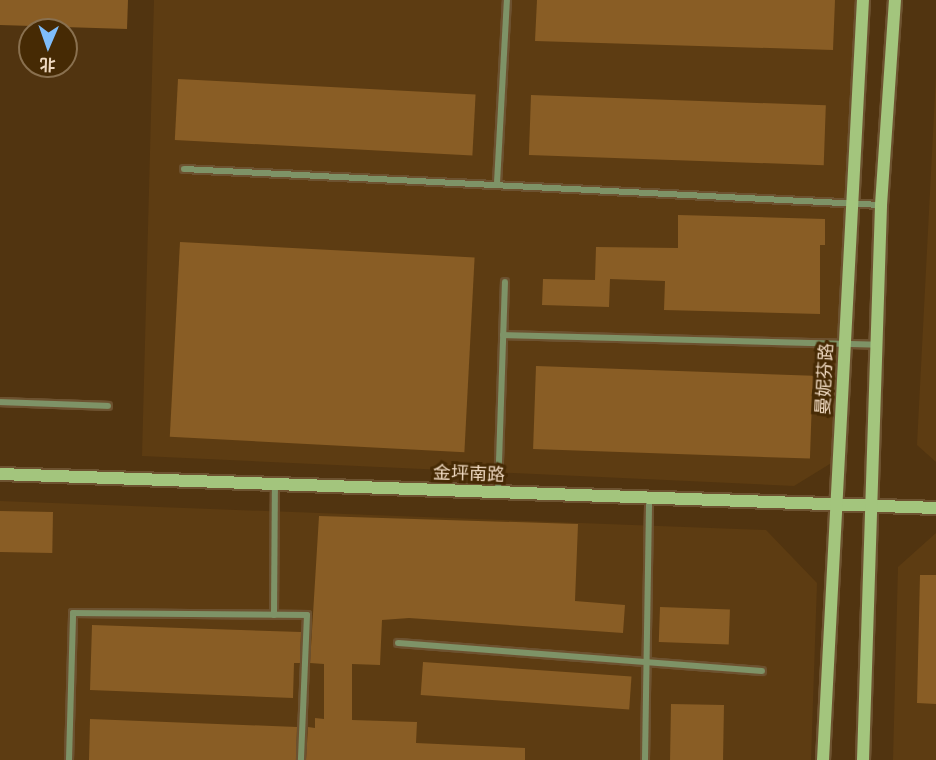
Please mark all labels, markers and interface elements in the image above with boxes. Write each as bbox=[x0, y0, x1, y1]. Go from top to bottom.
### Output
north arrow bbox=[18, 18, 78, 78]
text: 北 bbox=[39, 55, 56, 74]
street label: 曼妮芬路 bbox=[812, 342, 838, 416]
street label: 金坪南路 bbox=[433, 462, 505, 486]

